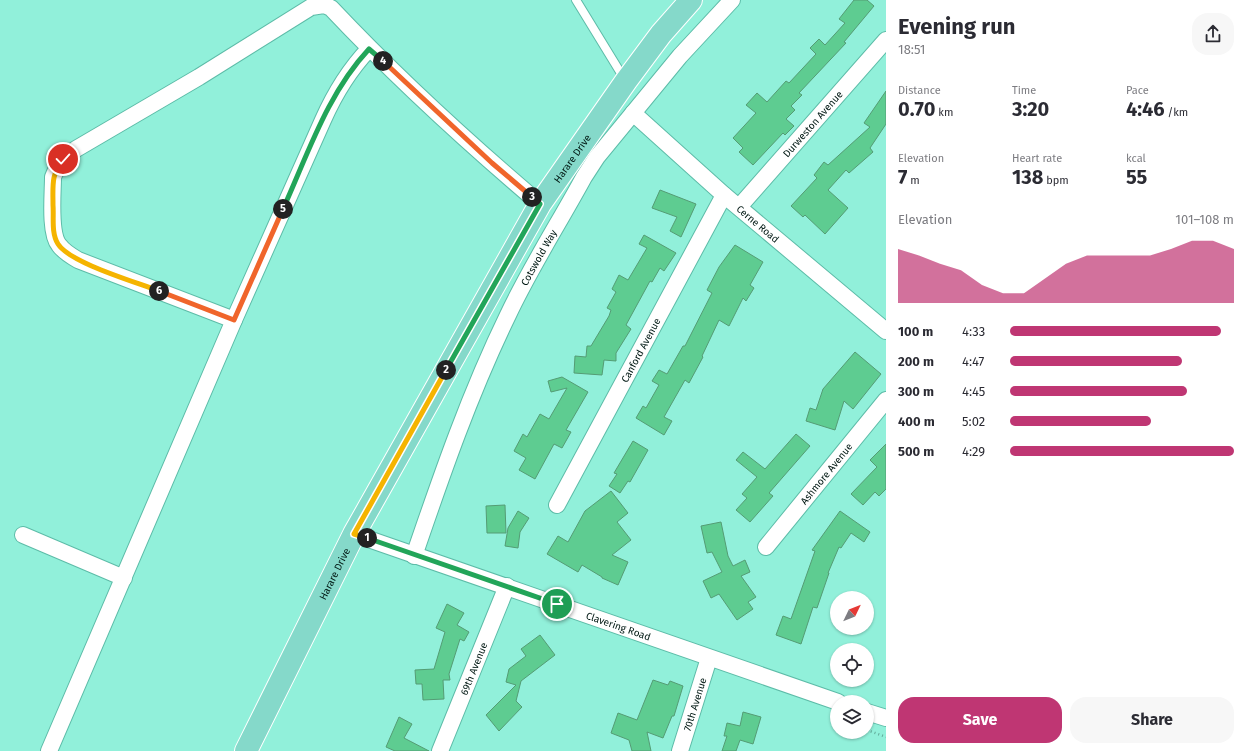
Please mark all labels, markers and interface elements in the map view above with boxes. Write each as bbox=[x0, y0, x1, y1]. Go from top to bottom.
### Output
text: Evening run bbox=[898, 13, 1015, 40]
button: share bbox=[1192, 13, 1234, 55]
text: 18:51 bbox=[898, 42, 925, 57]
pin: 4 bbox=[373, 51, 393, 71]
text: 4 bbox=[380, 54, 386, 67]
text: Distance bbox=[898, 84, 941, 97]
text: Time bbox=[1012, 84, 1036, 97]
text: Pace bbox=[1126, 84, 1149, 97]
street label: Durweston Avenue bbox=[781, 89, 846, 160]
text: 0.70 bbox=[898, 97, 935, 121]
text: 3:20 bbox=[1012, 97, 1049, 121]
text: 4:46 bbox=[1126, 97, 1165, 121]
text: km bbox=[935, 106, 953, 119]
text: /km bbox=[1165, 106, 1188, 119]
street label: Harare Drive bbox=[552, 132, 594, 185]
pin bbox=[46, 142, 80, 176]
icon: check bbox=[52, 148, 74, 170]
text: Elevation bbox=[898, 152, 944, 165]
text: Heart rate bbox=[1012, 152, 1062, 165]
text: kcal bbox=[1126, 152, 1146, 165]
text: 7 bbox=[898, 165, 907, 189]
text: 138 bbox=[1012, 165, 1043, 189]
text: 55 bbox=[1126, 165, 1147, 189]
text: m bbox=[907, 174, 920, 187]
text: bpm bbox=[1043, 174, 1069, 187]
pin: 3 bbox=[522, 187, 542, 207]
text: 3 bbox=[529, 190, 535, 203]
pin: 5 bbox=[273, 199, 293, 219]
text: 5 bbox=[280, 202, 286, 215]
street label: Cerne Road bbox=[734, 203, 781, 246]
text: Elevation bbox=[898, 212, 952, 227]
text: 101–108 m bbox=[1175, 212, 1234, 227]
street label: Cotswold Way bbox=[519, 228, 560, 288]
pin: 6 bbox=[149, 281, 169, 301]
text: 6 bbox=[156, 284, 162, 297]
street label: Canford Avenue bbox=[619, 316, 664, 385]
text: 100 m bbox=[898, 324, 933, 339]
text: 4:33 bbox=[962, 324, 985, 339]
text: 200 m bbox=[898, 354, 934, 369]
text: 4:47 bbox=[962, 354, 984, 369]
pin: 2 bbox=[436, 360, 456, 380]
text: 2 bbox=[443, 363, 449, 376]
text: 300 m bbox=[898, 384, 934, 399]
text: 4:45 bbox=[962, 384, 985, 399]
text: 400 m bbox=[898, 414, 935, 429]
text: 5:02 bbox=[962, 414, 985, 429]
street label: Ashmore Avenue bbox=[798, 441, 855, 507]
text: 500 m bbox=[898, 444, 934, 459]
text: 4:29 bbox=[962, 444, 985, 459]
pin: 1 bbox=[357, 528, 377, 548]
text: 1 bbox=[364, 531, 370, 544]
street label: Harare Drive bbox=[317, 546, 353, 602]
pin bbox=[540, 587, 574, 621]
north arrow bbox=[830, 591, 874, 635]
map controls bbox=[830, 591, 874, 739]
icon: arrive bbox=[546, 593, 568, 615]
street label: Clavering Road bbox=[584, 610, 652, 644]
street label: 69th Avenue bbox=[458, 641, 490, 697]
button: locate bbox=[830, 643, 874, 687]
street label: 70th Avenue bbox=[682, 676, 710, 733]
button: layers bbox=[830, 695, 874, 739]
button: Save bbox=[898, 697, 1062, 743]
button: Share bbox=[1070, 697, 1234, 743]

